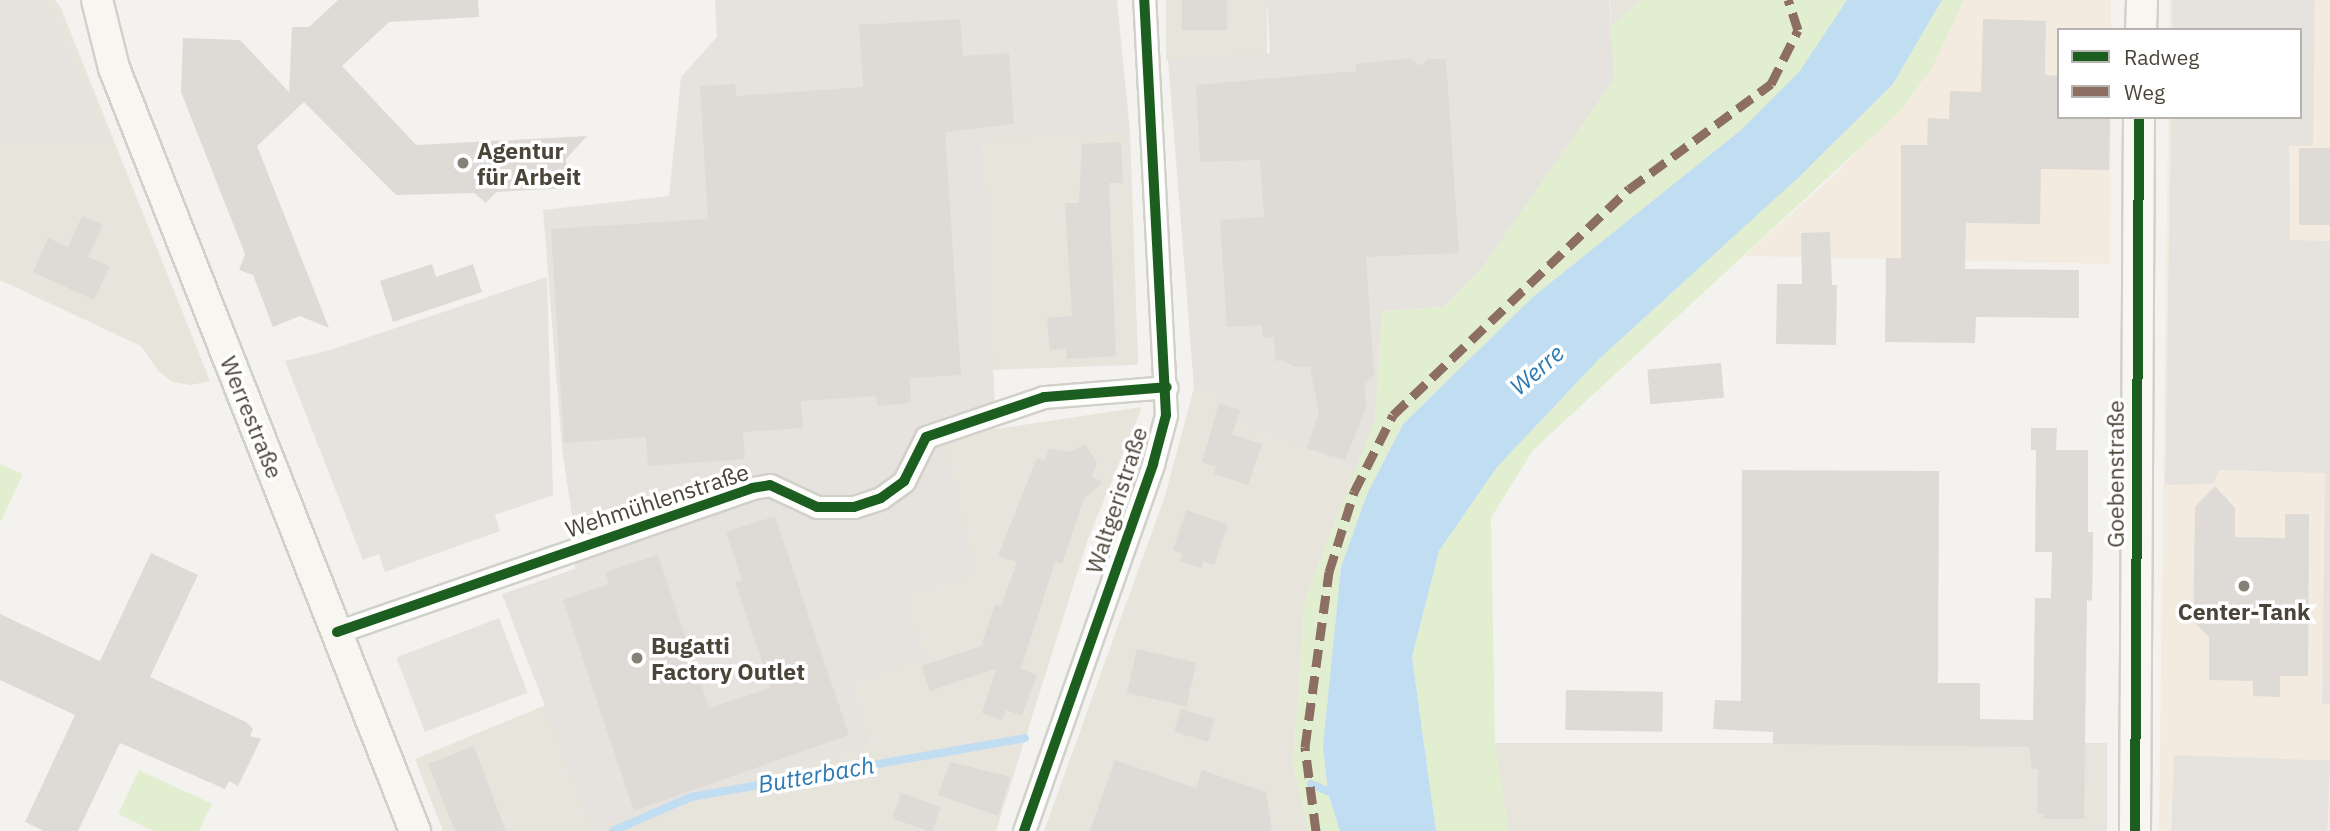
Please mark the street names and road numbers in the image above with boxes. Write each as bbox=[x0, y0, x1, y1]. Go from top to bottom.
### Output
street label: Werrestraße bbox=[215, 352, 289, 482]
street label: Goebenstraße bbox=[2101, 400, 2129, 548]
street label: Waltgeristraße bbox=[1079, 423, 1153, 577]
street label: Wehmühlenstraße bbox=[562, 457, 752, 543]

